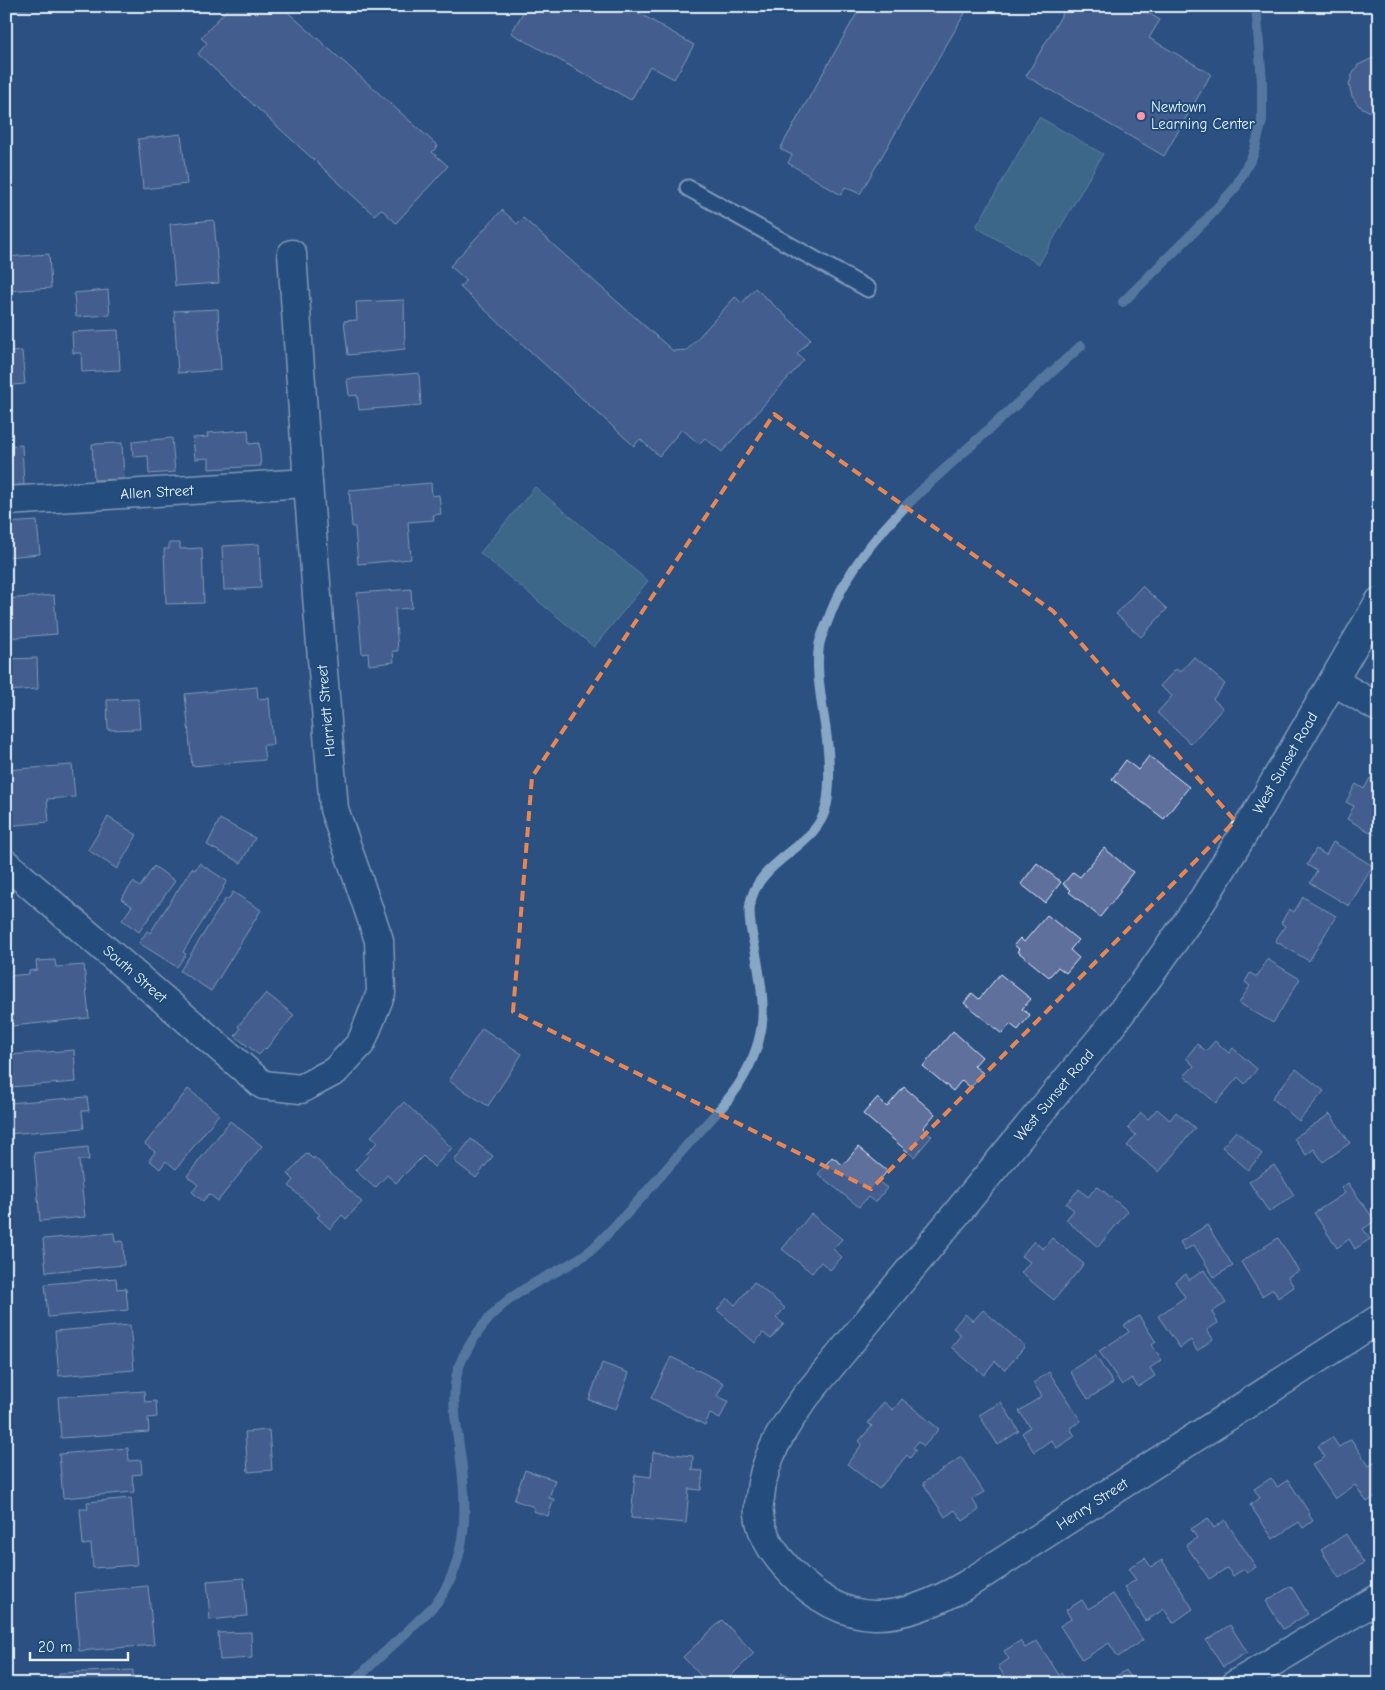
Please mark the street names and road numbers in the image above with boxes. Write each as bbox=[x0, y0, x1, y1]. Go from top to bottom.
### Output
street label: Allen Street bbox=[120, 481, 195, 503]
street label: Harriett Street bbox=[313, 663, 339, 758]
street label: West Sunset Road bbox=[1249, 709, 1321, 817]
street label: South Street bbox=[99, 941, 171, 1007]
street label: West Sunset Road bbox=[1010, 1045, 1098, 1145]
street label: Henry Street bbox=[1053, 1474, 1132, 1534]

